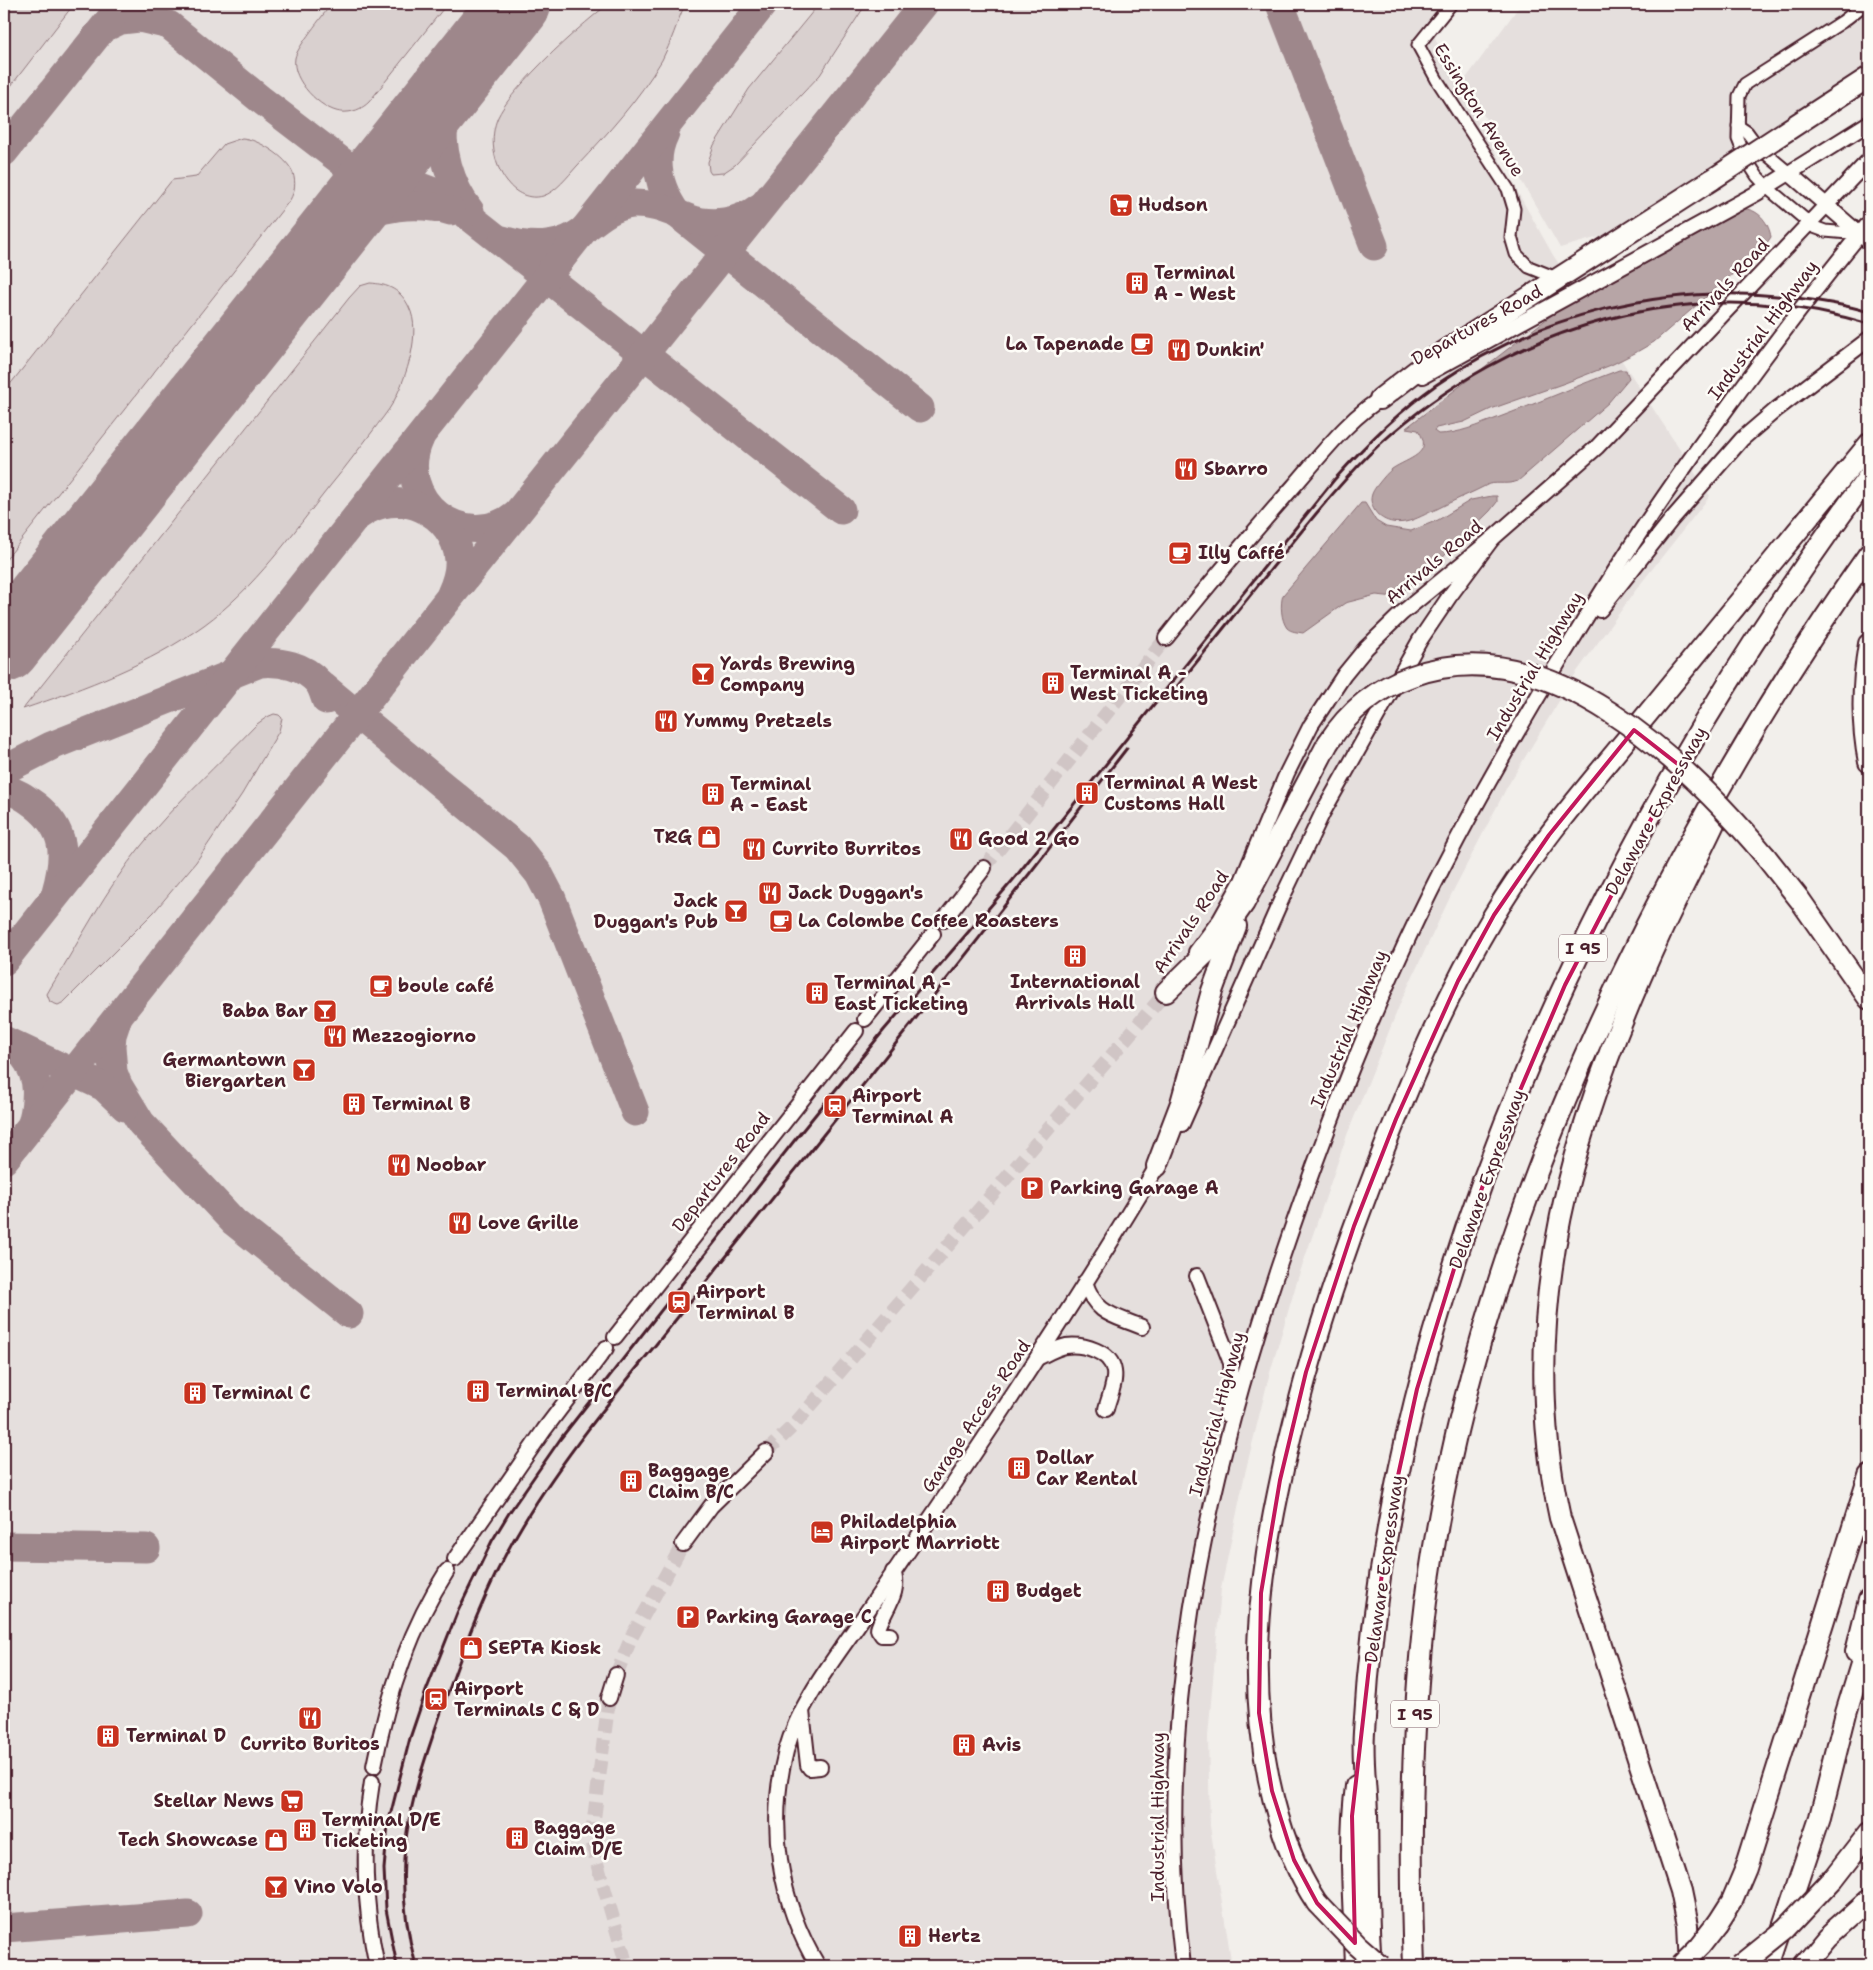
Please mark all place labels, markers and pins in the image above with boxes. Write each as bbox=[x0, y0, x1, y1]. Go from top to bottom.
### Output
supermarket icon: Hudson bbox=[1108, 192, 1134, 218]
place label: Hudson bbox=[1138, 193, 1208, 217]
place label: Terminal A - West bbox=[1154, 261, 1236, 306]
building icon: Terminal A - West bbox=[1124, 270, 1150, 296]
cafe icon: La Tapenade bbox=[1129, 331, 1155, 357]
place label: La Tapenade bbox=[1005, 332, 1124, 356]
restaurant icon: Dunkin' bbox=[1166, 337, 1192, 363]
place label: Dunkin' bbox=[1196, 338, 1265, 362]
restaurant icon: Sbarro bbox=[1173, 456, 1199, 482]
place label: Sbarro bbox=[1204, 457, 1268, 481]
cafe icon: Illy Caffé bbox=[1167, 540, 1193, 566]
place label: Illy Caffé bbox=[1198, 541, 1285, 565]
place label: Yards Brewing Company bbox=[720, 652, 855, 697]
bar icon: Yards Brewing Company bbox=[690, 661, 716, 687]
place label: Terminal A - West Ticketing bbox=[1070, 661, 1208, 706]
building icon: Terminal A - West Ticketing bbox=[1040, 670, 1066, 696]
restaurant icon: Yummy Pretzels bbox=[653, 708, 679, 734]
place label: Yummy Pretzels bbox=[684, 709, 832, 733]
place label: Terminal A West Customs Hall bbox=[1104, 771, 1258, 816]
place label: Terminal A - East bbox=[730, 772, 811, 817]
building icon: Terminal A West Customs Hall bbox=[1074, 780, 1100, 806]
building icon: Terminal A - East bbox=[700, 781, 726, 807]
shop icon: TRG bbox=[696, 824, 722, 850]
place label: TRG bbox=[654, 825, 693, 849]
restaurant icon: Good 2 Go bbox=[948, 826, 974, 852]
place label: Good 2 Go bbox=[978, 827, 1080, 851]
restaurant icon: Currito Burritos bbox=[741, 836, 767, 862]
place label: Currito Burritos bbox=[772, 837, 921, 861]
restaurant icon: Jack Duggan's bbox=[757, 880, 783, 906]
place label: Jack Duggan's bbox=[788, 881, 923, 905]
place label: Jack Duggan's Pub bbox=[594, 889, 718, 934]
bar icon: Jack Duggan's Pub bbox=[723, 898, 749, 924]
cafe icon: La Colombe Coffee Roasters bbox=[768, 908, 794, 934]
place label: La Colombe Coffee Roasters bbox=[798, 909, 1059, 933]
building icon: International Arrivals Hall bbox=[1062, 943, 1088, 969]
place label: International Arrivals Hall bbox=[1010, 970, 1140, 1015]
place label: Terminal A - East Ticketing bbox=[834, 971, 968, 1016]
cafe icon: boule café bbox=[368, 973, 394, 999]
place label: boule café bbox=[398, 974, 495, 998]
building icon: Terminal A - East Ticketing bbox=[804, 980, 830, 1006]
bar icon: Baba Bar bbox=[312, 998, 338, 1024]
place label: Baba Bar bbox=[222, 999, 308, 1023]
restaurant icon: Mezzogiorno bbox=[322, 1023, 348, 1049]
place label: Mezzogiorno bbox=[352, 1024, 476, 1048]
place label: Germantown Biergarten bbox=[163, 1048, 286, 1093]
bar icon: Germantown Biergarten bbox=[291, 1057, 317, 1083]
place label: Airport Terminal A bbox=[852, 1084, 953, 1129]
building icon: Terminal B bbox=[341, 1091, 367, 1117]
place label: Terminal B bbox=[372, 1092, 471, 1116]
station icon: Airport Terminal A bbox=[822, 1093, 848, 1119]
restaurant icon: Noobar bbox=[386, 1152, 412, 1178]
place label: Noobar bbox=[416, 1153, 487, 1177]
parking icon: Parking Garage A bbox=[1019, 1175, 1045, 1201]
place label: Parking Garage A bbox=[1050, 1176, 1219, 1200]
restaurant icon: Love Grille bbox=[447, 1210, 473, 1236]
place label: Love Grille bbox=[478, 1211, 579, 1235]
place label: Airport Terminal B bbox=[696, 1280, 795, 1325]
station icon: Airport Terminal B bbox=[666, 1289, 692, 1315]
building icon: Terminal B/C bbox=[465, 1378, 491, 1404]
place label: Terminal B/C bbox=[496, 1379, 612, 1403]
building icon: Terminal C bbox=[182, 1380, 208, 1406]
place label: Terminal C bbox=[212, 1381, 311, 1405]
place label: Dollar Car Rental bbox=[1036, 1446, 1137, 1491]
building icon: Dollar Car Rental bbox=[1006, 1455, 1032, 1481]
place label: Baggage Claim B/C bbox=[648, 1459, 734, 1504]
building icon: Baggage Claim B/C bbox=[618, 1468, 644, 1494]
place label: Philadelphia Airport Marriott bbox=[840, 1510, 1000, 1555]
hotel icon: Philadelphia Airport Marriott bbox=[809, 1519, 835, 1545]
building icon: Budget bbox=[985, 1578, 1011, 1604]
place label: Budget bbox=[1016, 1579, 1082, 1603]
parking icon: Parking Garage C bbox=[675, 1604, 701, 1630]
place label: Parking Garage C bbox=[706, 1605, 872, 1629]
shop icon: SEPTA Kiosk bbox=[458, 1635, 484, 1661]
place label: SEPTA Kiosk bbox=[488, 1636, 601, 1660]
place label: Airport Terminals C & D bbox=[454, 1677, 600, 1722]
station icon: Airport Terminals C & D bbox=[423, 1686, 449, 1712]
restaurant icon: Currito Buritos bbox=[297, 1705, 323, 1731]
building icon: Terminal D bbox=[95, 1723, 121, 1749]
place label: Terminal D bbox=[126, 1724, 226, 1748]
place label: Currito Buritos bbox=[240, 1732, 380, 1756]
building icon: Avis bbox=[951, 1732, 977, 1758]
place label: Avis bbox=[982, 1733, 1021, 1757]
supermarket icon: Stellar News bbox=[279, 1788, 305, 1814]
place label: Stellar News bbox=[154, 1789, 274, 1813]
place label: Terminal D/E Ticketing bbox=[322, 1808, 441, 1853]
place label: Baggage Claim D/E bbox=[534, 1816, 623, 1861]
building icon: Terminal D/E Ticketing bbox=[292, 1817, 318, 1843]
building icon: Baggage Claim D/E bbox=[504, 1825, 530, 1851]
shop icon: Tech Showcase bbox=[263, 1827, 289, 1853]
place label: Tech Showcase bbox=[118, 1828, 258, 1852]
bar icon: Vino Volo bbox=[263, 1874, 289, 1900]
place label: Vino Volo bbox=[294, 1875, 383, 1899]
building icon: Hertz bbox=[897, 1923, 923, 1949]
place label: Hertz bbox=[928, 1924, 981, 1948]

